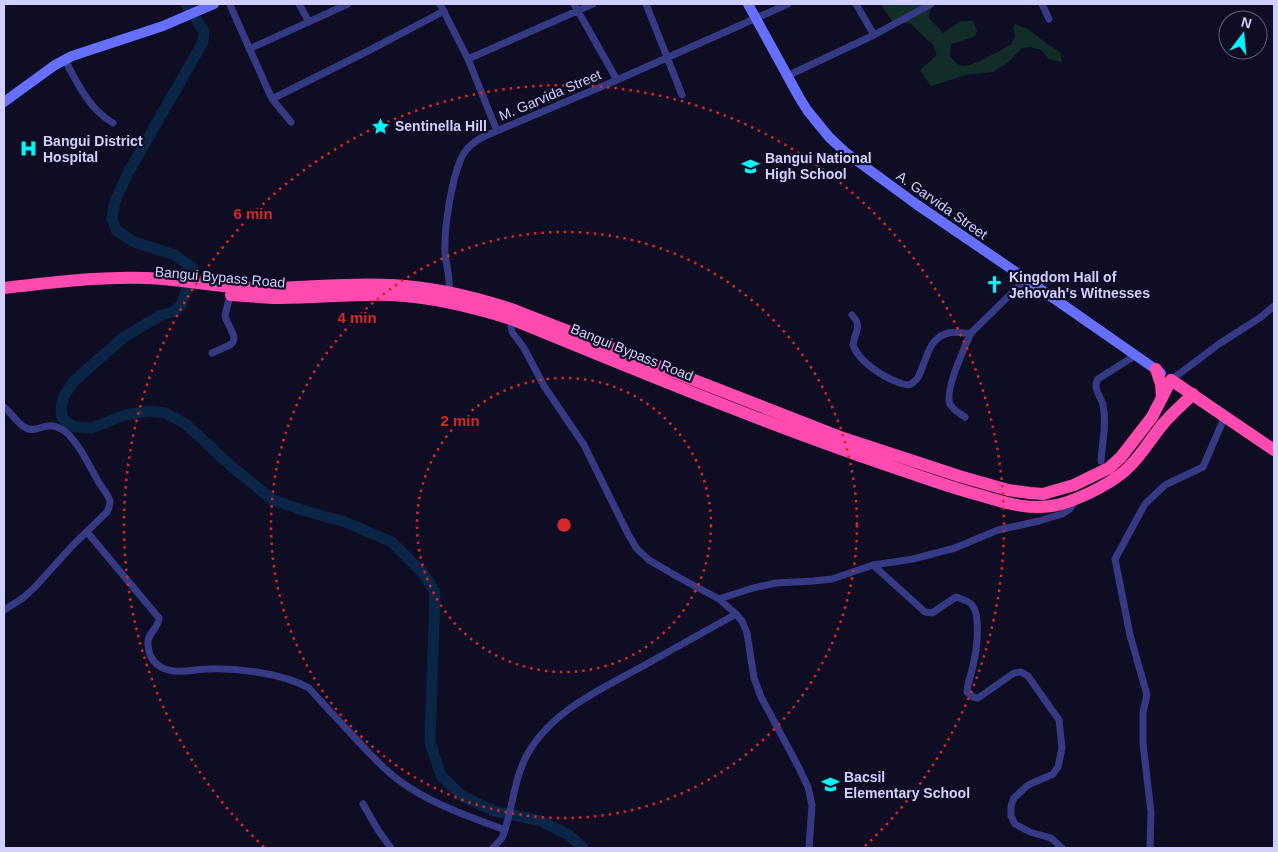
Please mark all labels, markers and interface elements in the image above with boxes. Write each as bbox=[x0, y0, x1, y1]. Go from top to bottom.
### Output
north arrow bbox=[1218, 10, 1268, 60]
text: N bbox=[1240, 13, 1254, 32]
street label: M. Garvida Street bbox=[496, 66, 604, 124]
place icon: Sentinella Hill bbox=[371, 116, 391, 136]
place label: Sentinella Hill bbox=[395, 118, 487, 134]
place label: Bangui District Hospital bbox=[43, 133, 143, 165]
hospital icon: Bangui District Hospital bbox=[19, 139, 39, 159]
place label: Bangui National High School bbox=[765, 150, 872, 182]
school or university icon: Bangui National High School bbox=[741, 156, 761, 176]
street label: A. Garvida Street bbox=[893, 168, 991, 242]
text: 6 min bbox=[233, 205, 273, 222]
street label: Bangui Bypass Road bbox=[154, 263, 286, 291]
place label: Kingdom Hall of Jehovah's Witnesses bbox=[1009, 269, 1150, 301]
church icon: Kingdom Hall of Jehovah's Witnesses bbox=[985, 275, 1005, 295]
text: 4 min bbox=[337, 309, 377, 326]
street label: Bangui Bypass Road bbox=[568, 320, 696, 384]
text: 2 min bbox=[440, 412, 480, 429]
centre of rings bbox=[555, 516, 573, 534]
place label: Bacsil Elementary School bbox=[844, 769, 970, 801]
school or university icon: Bacsil Elementary School bbox=[820, 775, 840, 795]

